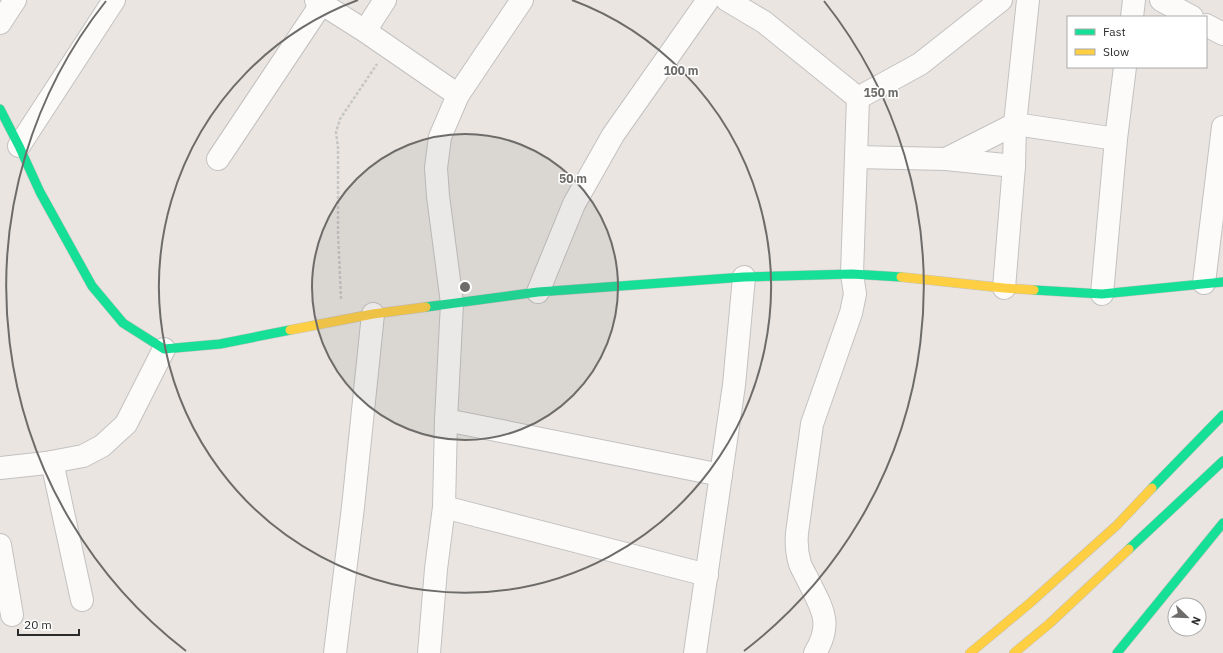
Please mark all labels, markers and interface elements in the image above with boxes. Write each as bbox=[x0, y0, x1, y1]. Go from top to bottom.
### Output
legend bbox=[1067, 16, 1207, 68]
text: Fast bbox=[1103, 24, 1126, 39]
text: Slow bbox=[1103, 44, 1129, 59]
text: 100 m bbox=[663, 63, 699, 78]
text: 150 m bbox=[863, 85, 899, 100]
text: 50 m bbox=[559, 171, 587, 186]
centre of rings bbox=[458, 280, 472, 294]
north arrow bbox=[1167, 597, 1207, 637]
scale bar bbox=[18, 611, 79, 637]
text: N bbox=[1188, 615, 1204, 627]
text: 20 m bbox=[24, 617, 52, 632]

